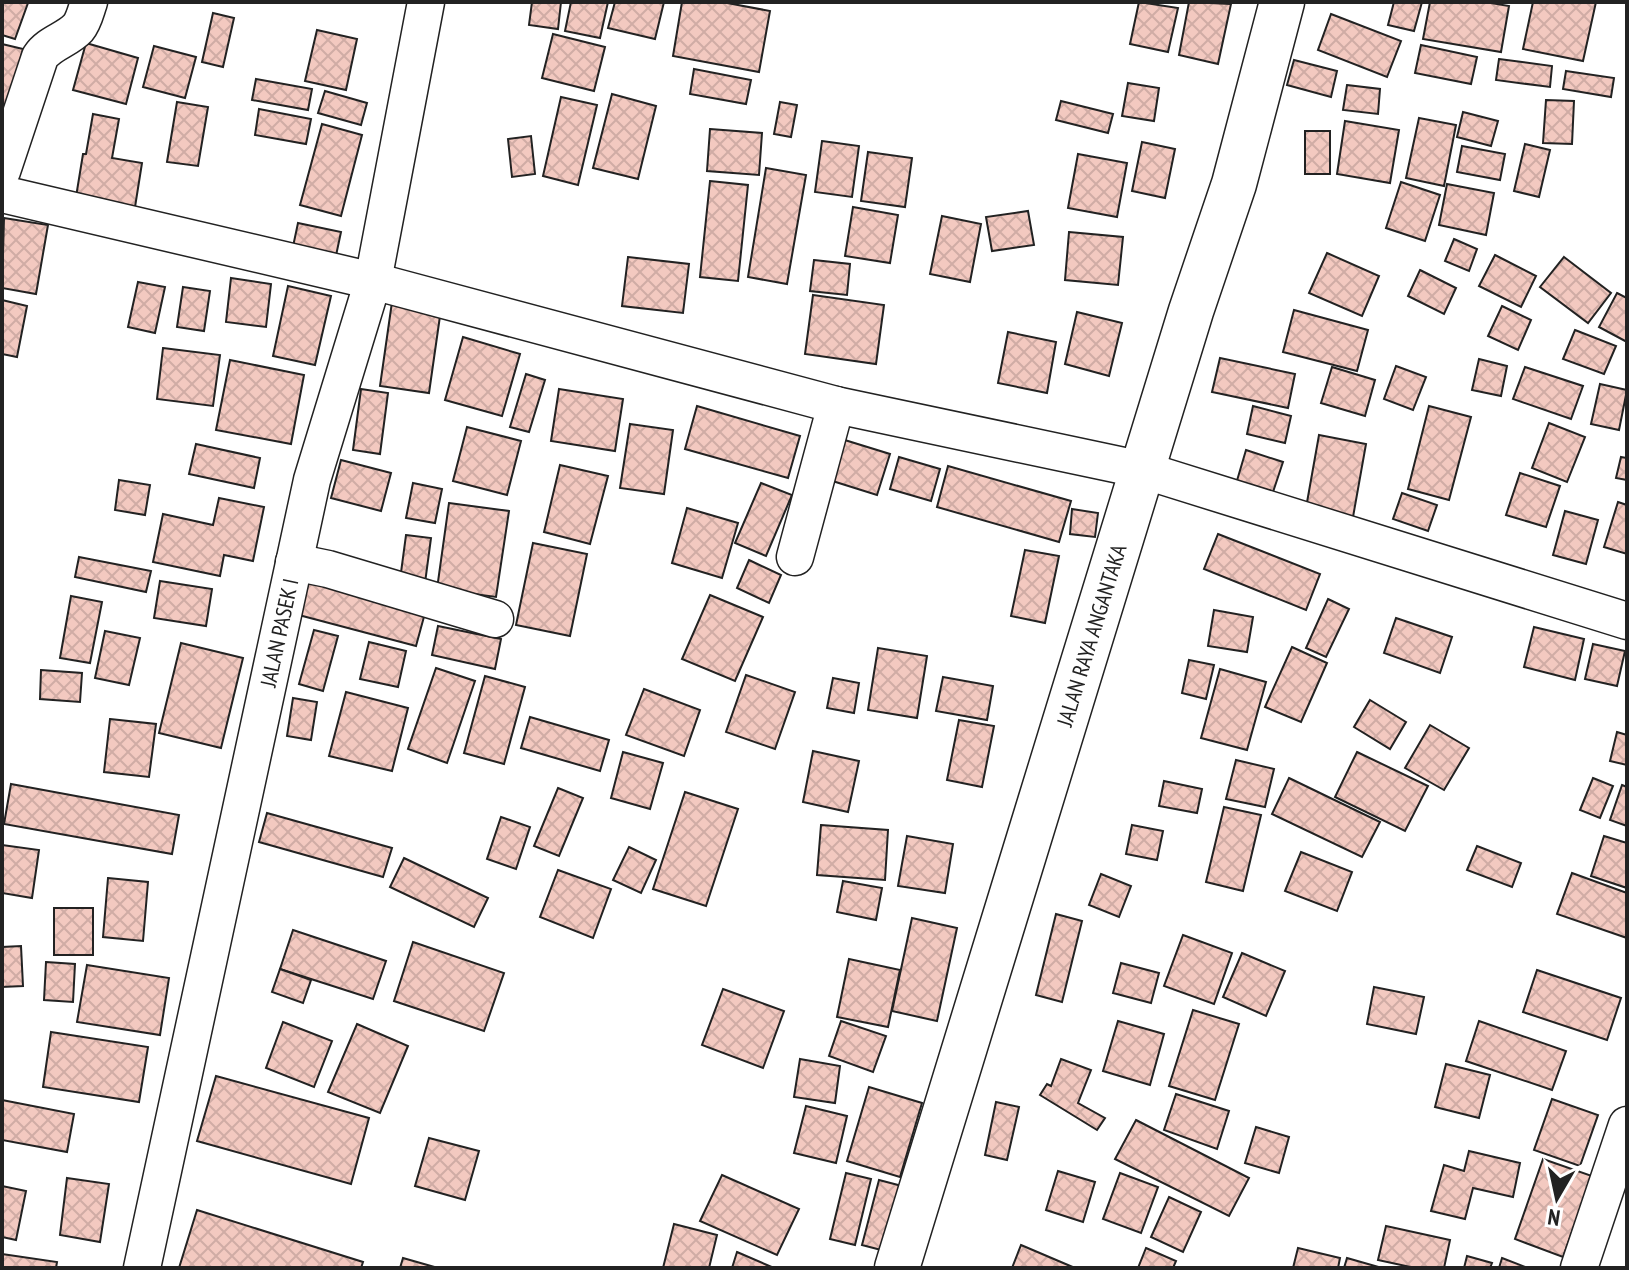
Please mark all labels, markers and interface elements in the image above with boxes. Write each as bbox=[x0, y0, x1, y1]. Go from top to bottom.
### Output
street label: JALAN RAYA ANGANTAKA bbox=[1050, 540, 1133, 730]
street label: JALAN PASEK I bbox=[254, 576, 304, 690]
north arrow bbox=[1517, 1158, 1597, 1238]
text: N bbox=[1546, 1203, 1562, 1233]

